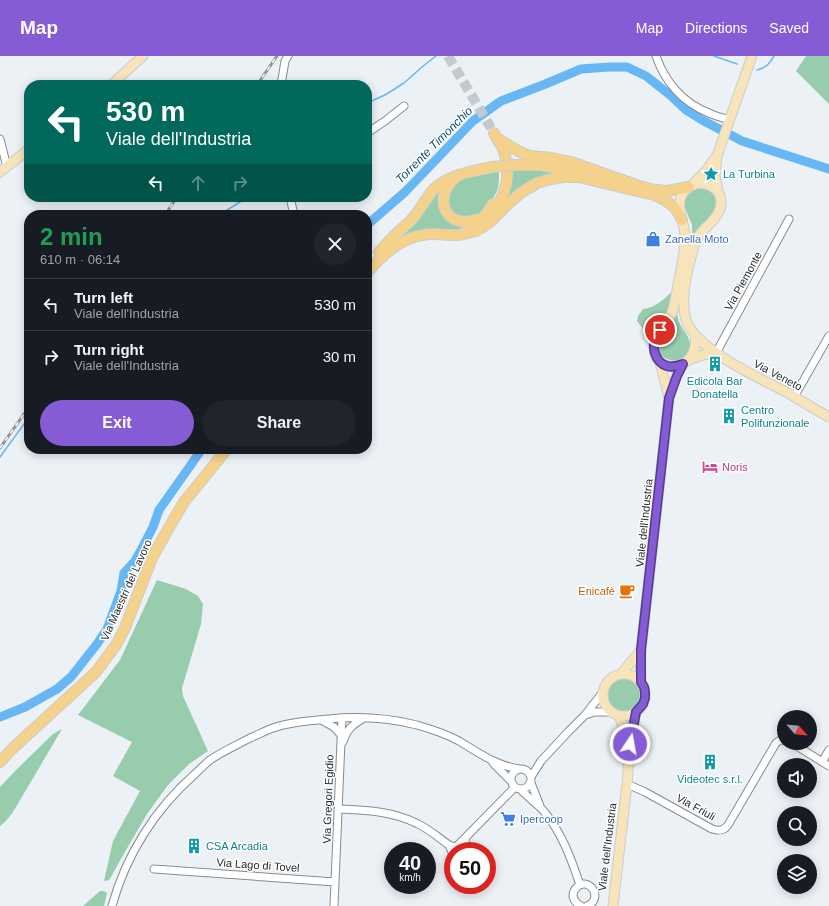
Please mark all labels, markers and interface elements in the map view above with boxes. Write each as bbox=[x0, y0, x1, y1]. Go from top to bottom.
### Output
text: Map bbox=[20, 17, 58, 38]
text: Map bbox=[636, 20, 663, 36]
text: Directions bbox=[685, 20, 747, 36]
text: Saved bbox=[769, 20, 809, 36]
icon: left bbox=[40, 96, 92, 148]
text: 530 m bbox=[106, 96, 185, 127]
water label: Torrente Timonchio bbox=[393, 103, 476, 186]
text: Viale dell'Industria bbox=[106, 129, 251, 149]
place icon: La Turbina bbox=[702, 165, 720, 183]
place label: La Turbina bbox=[723, 168, 776, 180]
icon: left bbox=[145, 172, 167, 194]
icon: ahead bbox=[187, 172, 209, 194]
icon: right bbox=[229, 172, 251, 194]
text: 2 min bbox=[40, 223, 103, 250]
button: close bbox=[314, 223, 356, 265]
shop icon: Zanella Moto bbox=[644, 230, 662, 248]
place label: Zanella Moto bbox=[665, 233, 729, 245]
street label: Via Piemonte bbox=[722, 250, 764, 312]
text: 610 m · 06:14 bbox=[40, 252, 120, 267]
text: Turn left bbox=[74, 289, 133, 306]
icon: left bbox=[40, 294, 62, 316]
text: 530 m bbox=[314, 296, 356, 313]
text: Viale dell'Industria bbox=[74, 306, 179, 321]
pin bbox=[643, 313, 677, 347]
icon: arrive bbox=[649, 319, 671, 341]
text: Turn right bbox=[74, 341, 144, 358]
icon: right bbox=[40, 346, 62, 368]
text: 30 m bbox=[323, 348, 356, 365]
building icon: Edicola Bar Donatella bbox=[706, 355, 724, 373]
street label: Via Veneto bbox=[752, 357, 804, 393]
text: Viale dell'Industria bbox=[74, 358, 179, 373]
place label: Edicola Bar Donatella bbox=[687, 375, 743, 400]
button: Exit bbox=[40, 400, 194, 446]
button: Share bbox=[202, 400, 356, 446]
place label: Centro Polifunzionale bbox=[741, 404, 810, 429]
building icon: Centro Polifunzionale bbox=[720, 407, 738, 425]
hotel icon: Noris bbox=[701, 458, 719, 476]
place label: Noris bbox=[722, 461, 748, 473]
street label: Viale dell'Industria bbox=[633, 477, 655, 568]
street label: Via Maestri del Lavoro bbox=[98, 538, 154, 642]
cafe icon: Enicafè bbox=[618, 582, 636, 600]
place label: Enicafè bbox=[578, 585, 615, 597]
north arrow bbox=[777, 710, 817, 750]
map controls bbox=[777, 710, 817, 894]
position arrow bbox=[609, 723, 651, 765]
building icon: Videotec s.r.l. bbox=[701, 753, 719, 771]
street label: Via Gregori Egidio bbox=[320, 754, 336, 844]
button: sound bbox=[777, 758, 817, 798]
place label: Videotec s.r.l. bbox=[677, 773, 743, 785]
street label: Via Friuli bbox=[674, 791, 718, 823]
street label: Viale dell'Industria bbox=[596, 801, 618, 892]
button: search bbox=[777, 806, 817, 846]
supermarket icon: Ipercoop bbox=[499, 810, 517, 828]
place label: Ipercoop bbox=[520, 813, 563, 825]
building icon: CSA Arcadia bbox=[185, 837, 203, 855]
place label: CSA Arcadia bbox=[206, 840, 269, 852]
speed limit sign: 50 bbox=[444, 842, 496, 894]
text: 40 bbox=[399, 852, 421, 874]
button: layers bbox=[777, 854, 817, 894]
street label: Via Lago di Tovel bbox=[216, 856, 300, 874]
text: km/h bbox=[399, 872, 421, 883]

